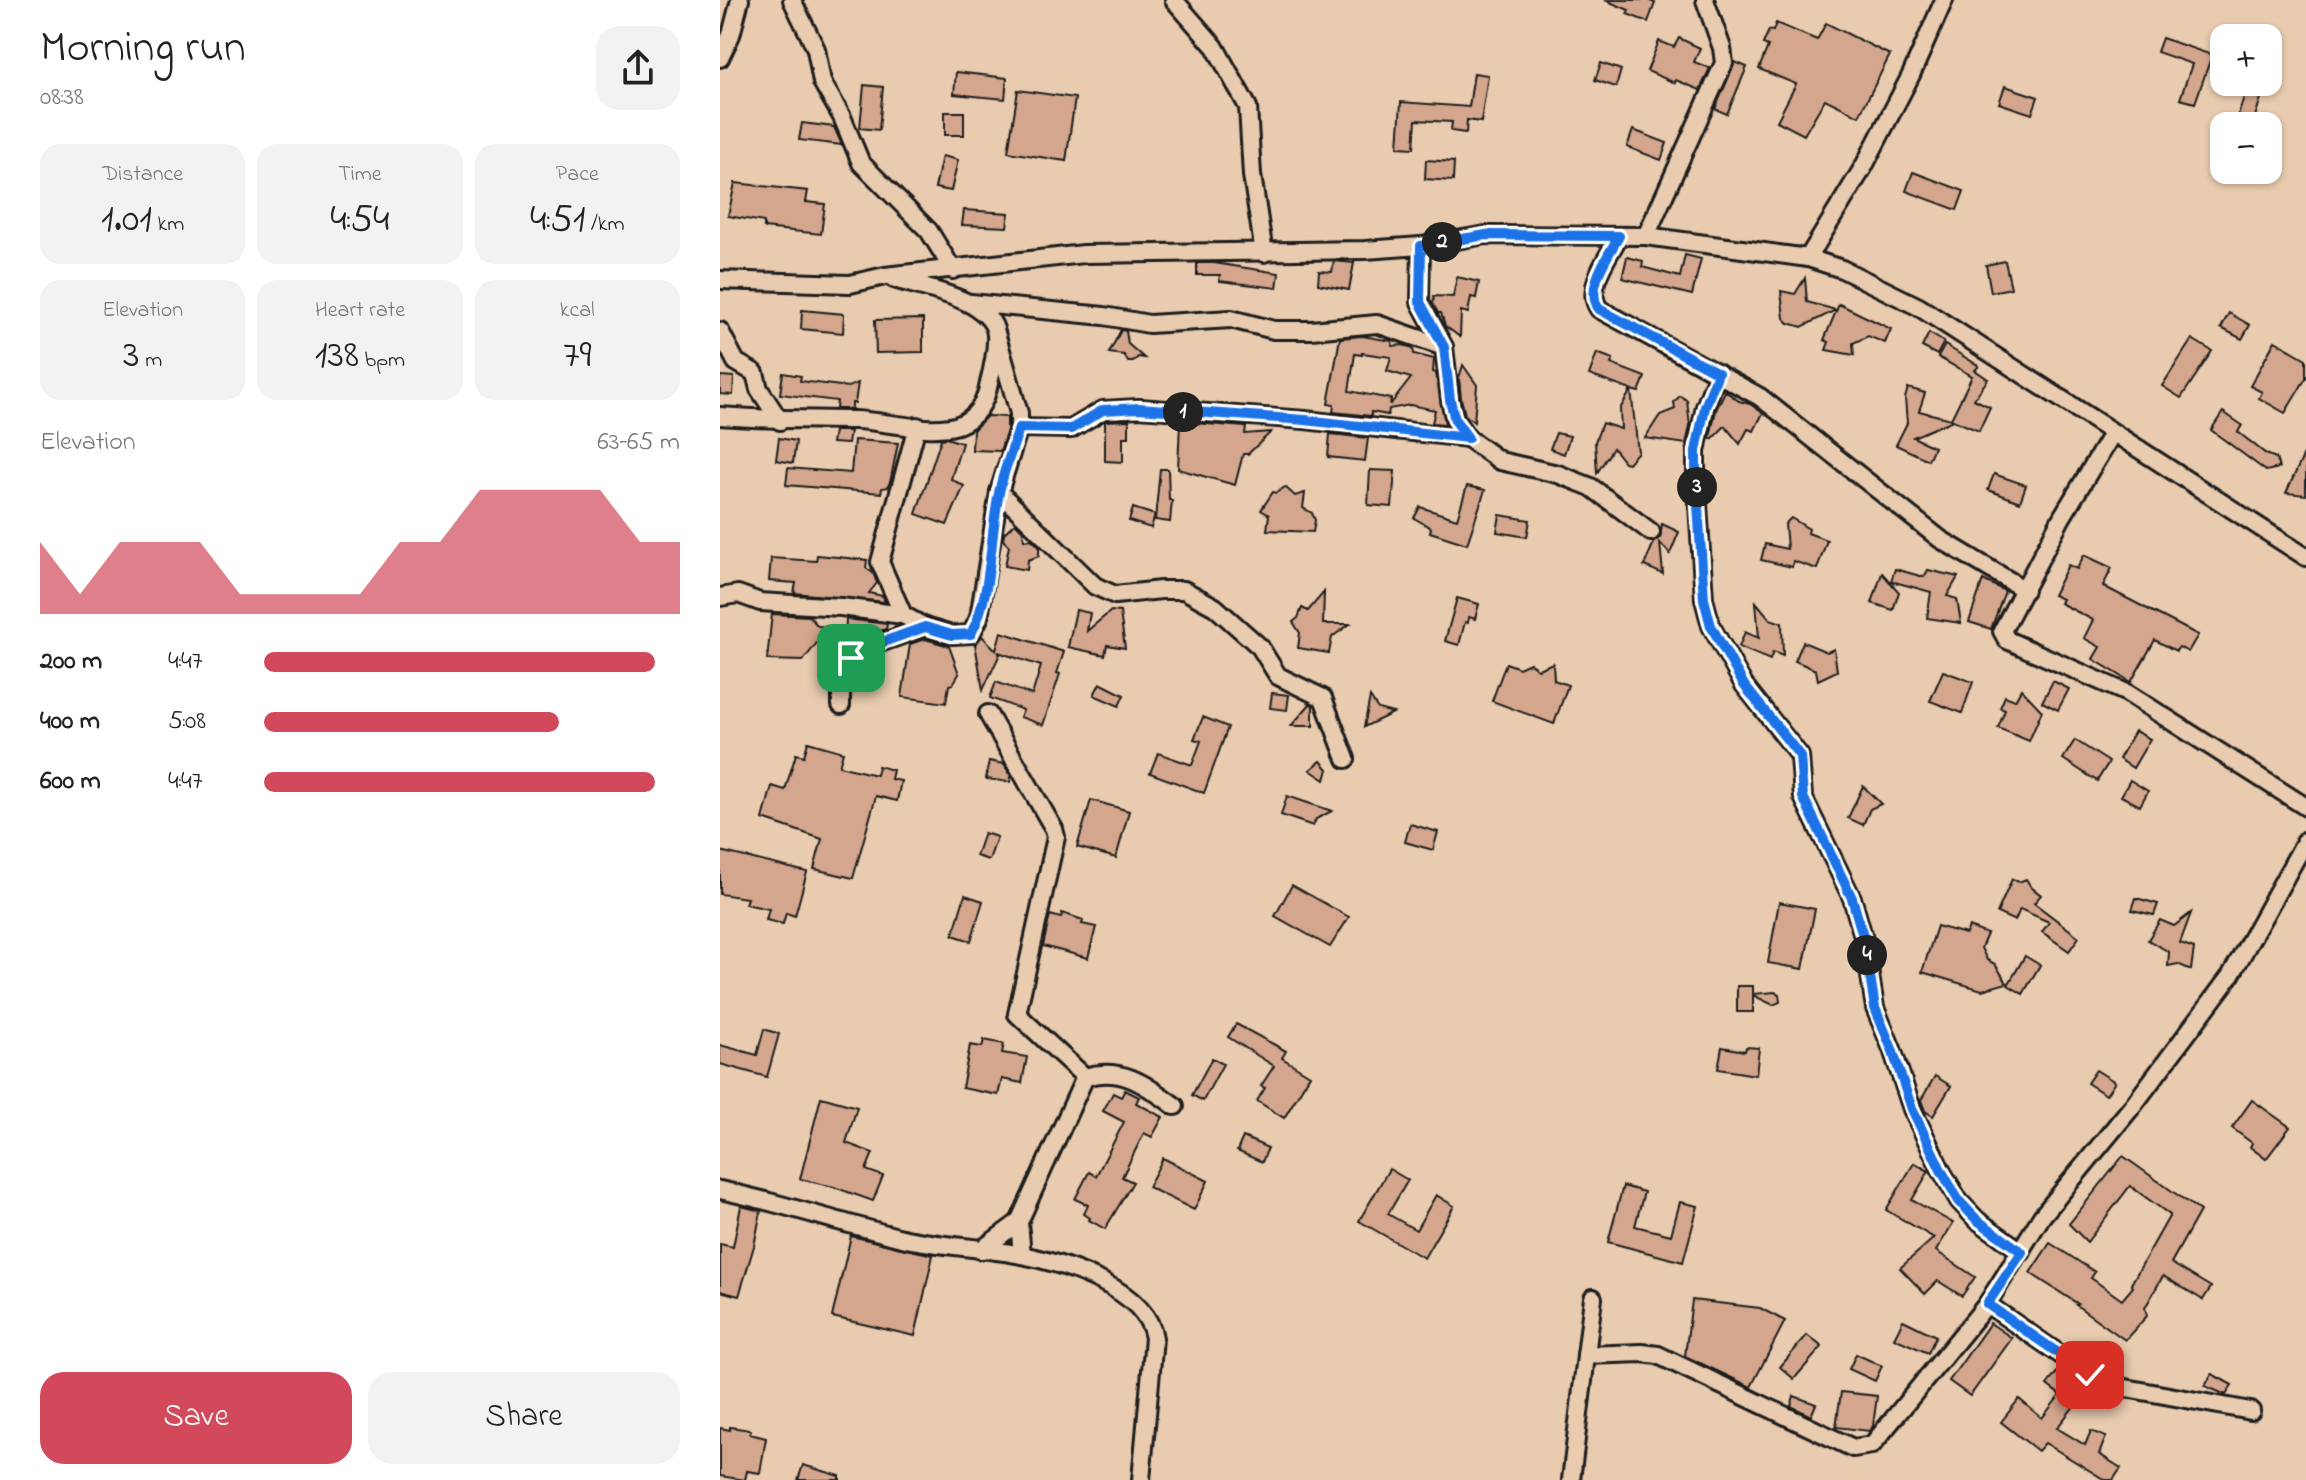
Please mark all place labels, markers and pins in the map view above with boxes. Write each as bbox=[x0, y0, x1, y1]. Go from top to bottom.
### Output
pin: 2 bbox=[1422, 222, 1462, 262]
pin: 1 bbox=[1163, 392, 1203, 432]
pin: 3 bbox=[1677, 467, 1717, 507]
pin bbox=[817, 624, 885, 692]
pin: 4 bbox=[1847, 935, 1887, 975]
pin bbox=[2056, 1341, 2124, 1409]

